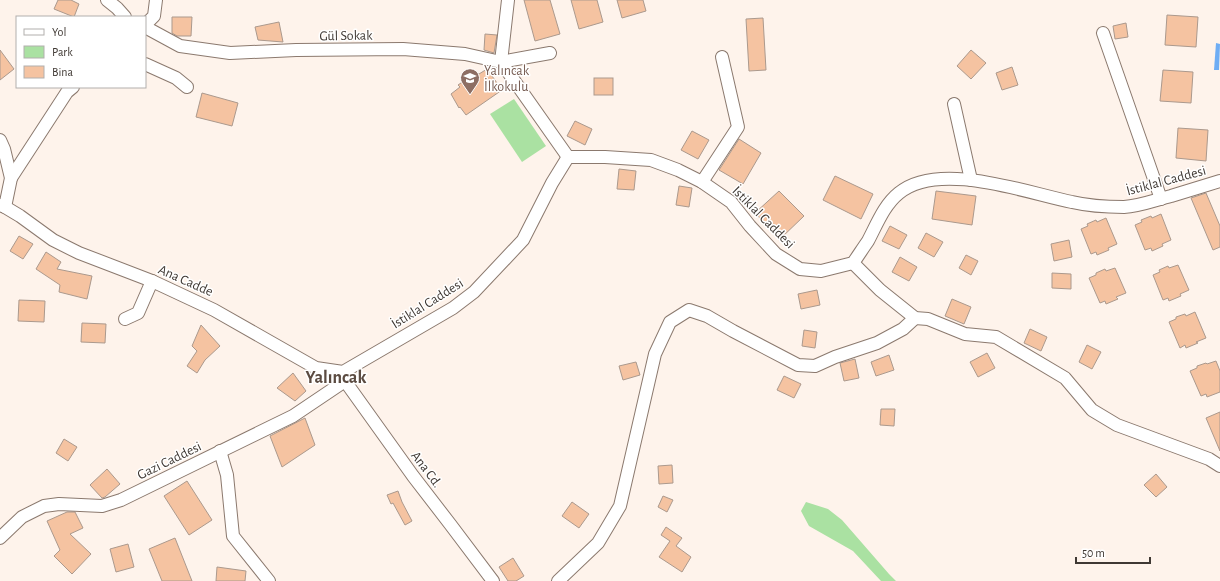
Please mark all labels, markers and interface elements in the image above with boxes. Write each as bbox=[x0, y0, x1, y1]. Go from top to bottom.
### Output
legend bbox=[16, 16, 146, 88]
text: Yol bbox=[52, 26, 66, 38]
street label: Gül Sokak bbox=[319, 29, 373, 43]
text: Park bbox=[52, 46, 73, 58]
place label: Yalıncak İlkokulu bbox=[484, 64, 530, 94]
text: Bina bbox=[52, 66, 74, 78]
school or university icon: Yalıncak İlkokulu bbox=[459, 67, 481, 95]
street label: İstiklal Caddesi bbox=[1124, 161, 1208, 198]
street label: İstiklal Caddesi bbox=[729, 182, 799, 252]
street label: Ana Cadde bbox=[156, 263, 215, 299]
street label: İstiklal Caddesi bbox=[388, 274, 466, 331]
district label: Yalıncak bbox=[306, 369, 366, 387]
street label: Gazi Caddesi bbox=[135, 439, 204, 482]
street label: Ana Cd. bbox=[408, 449, 444, 490]
scale bar bbox=[1076, 539, 1150, 565]
text: 50 m bbox=[1082, 547, 1105, 559]

